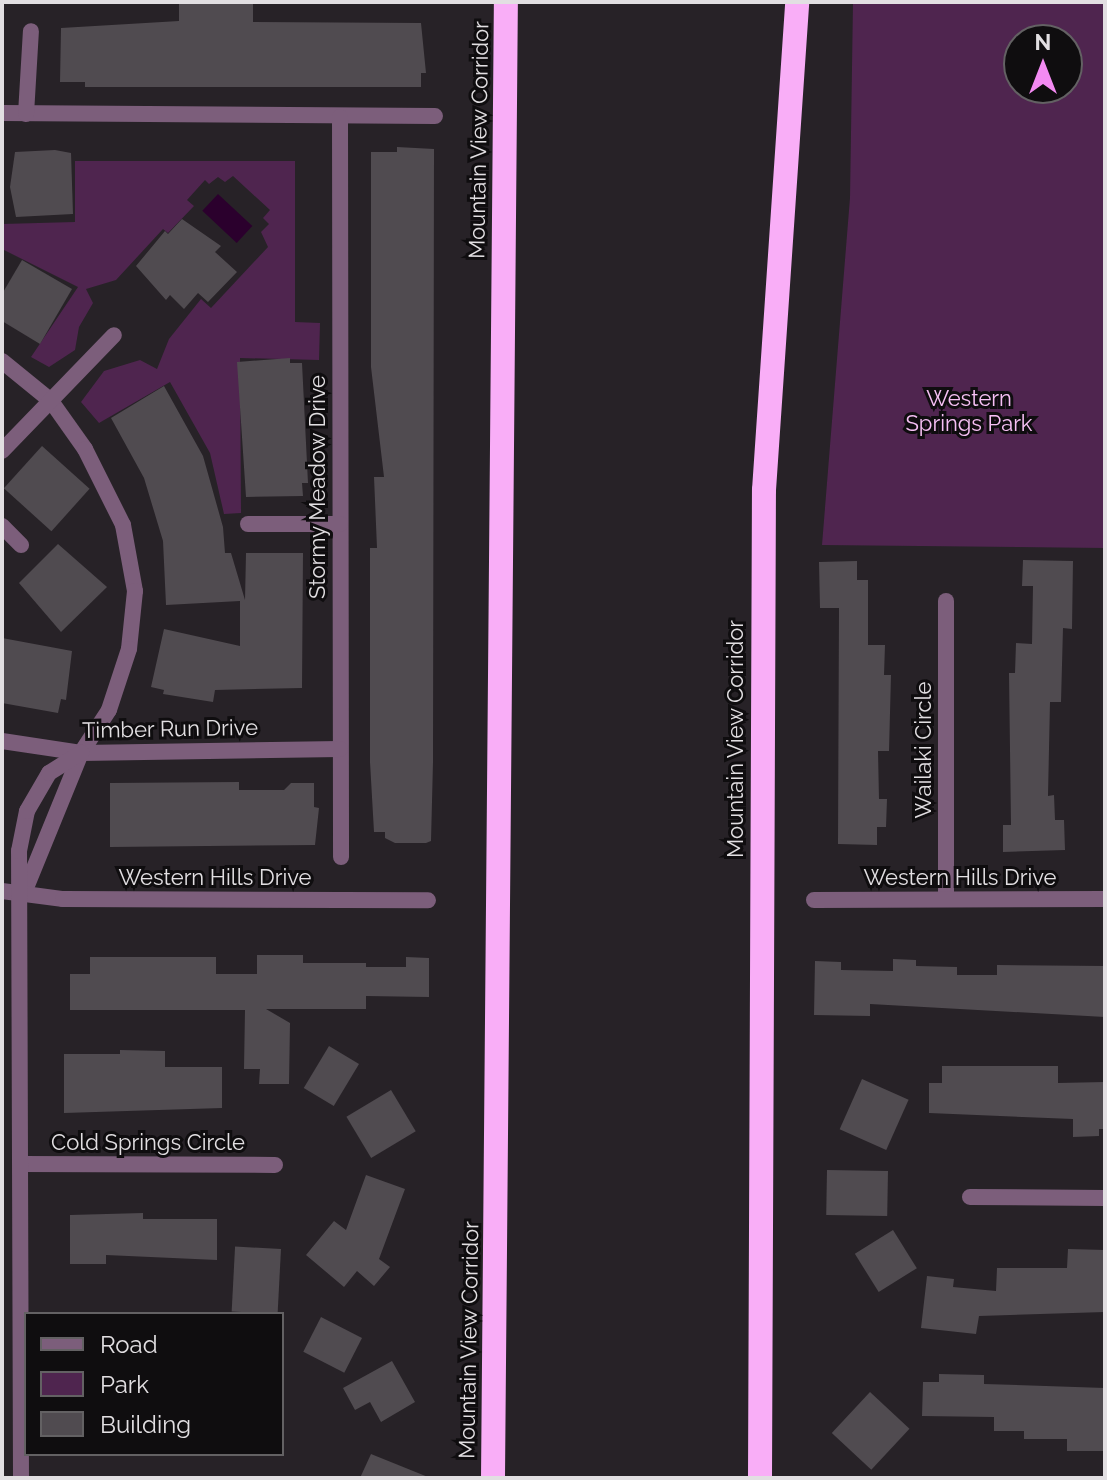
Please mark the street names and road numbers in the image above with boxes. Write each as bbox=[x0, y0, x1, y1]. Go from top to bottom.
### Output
street label: Mountain View Corridor bbox=[464, 20, 494, 260]
street label: Stormy Meadow Drive bbox=[305, 374, 331, 600]
street label: Mountain View Corridor bbox=[723, 619, 749, 859]
street label: Wailaki Circle bbox=[911, 682, 937, 818]
street label: Timber Run Drive bbox=[82, 714, 258, 744]
street label: Western Hills Drive bbox=[118, 865, 312, 891]
street label: Western Hills Drive bbox=[863, 865, 1057, 891]
street label: Cold Springs Circle bbox=[51, 1130, 245, 1156]
street label: Mountain View Corridor bbox=[454, 1220, 484, 1460]

